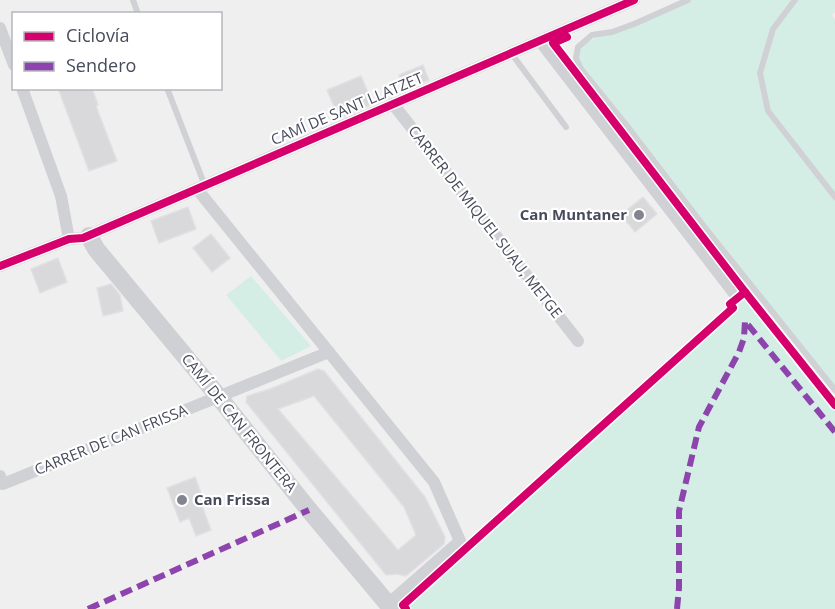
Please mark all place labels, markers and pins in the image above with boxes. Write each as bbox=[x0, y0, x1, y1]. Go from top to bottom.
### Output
place label: Can Muntaner bbox=[520, 204, 627, 224]
marker: Can Muntaner bbox=[632, 208, 646, 222]
place label: Can Frissa bbox=[194, 489, 270, 509]
marker: Can Frissa bbox=[175, 493, 189, 507]

